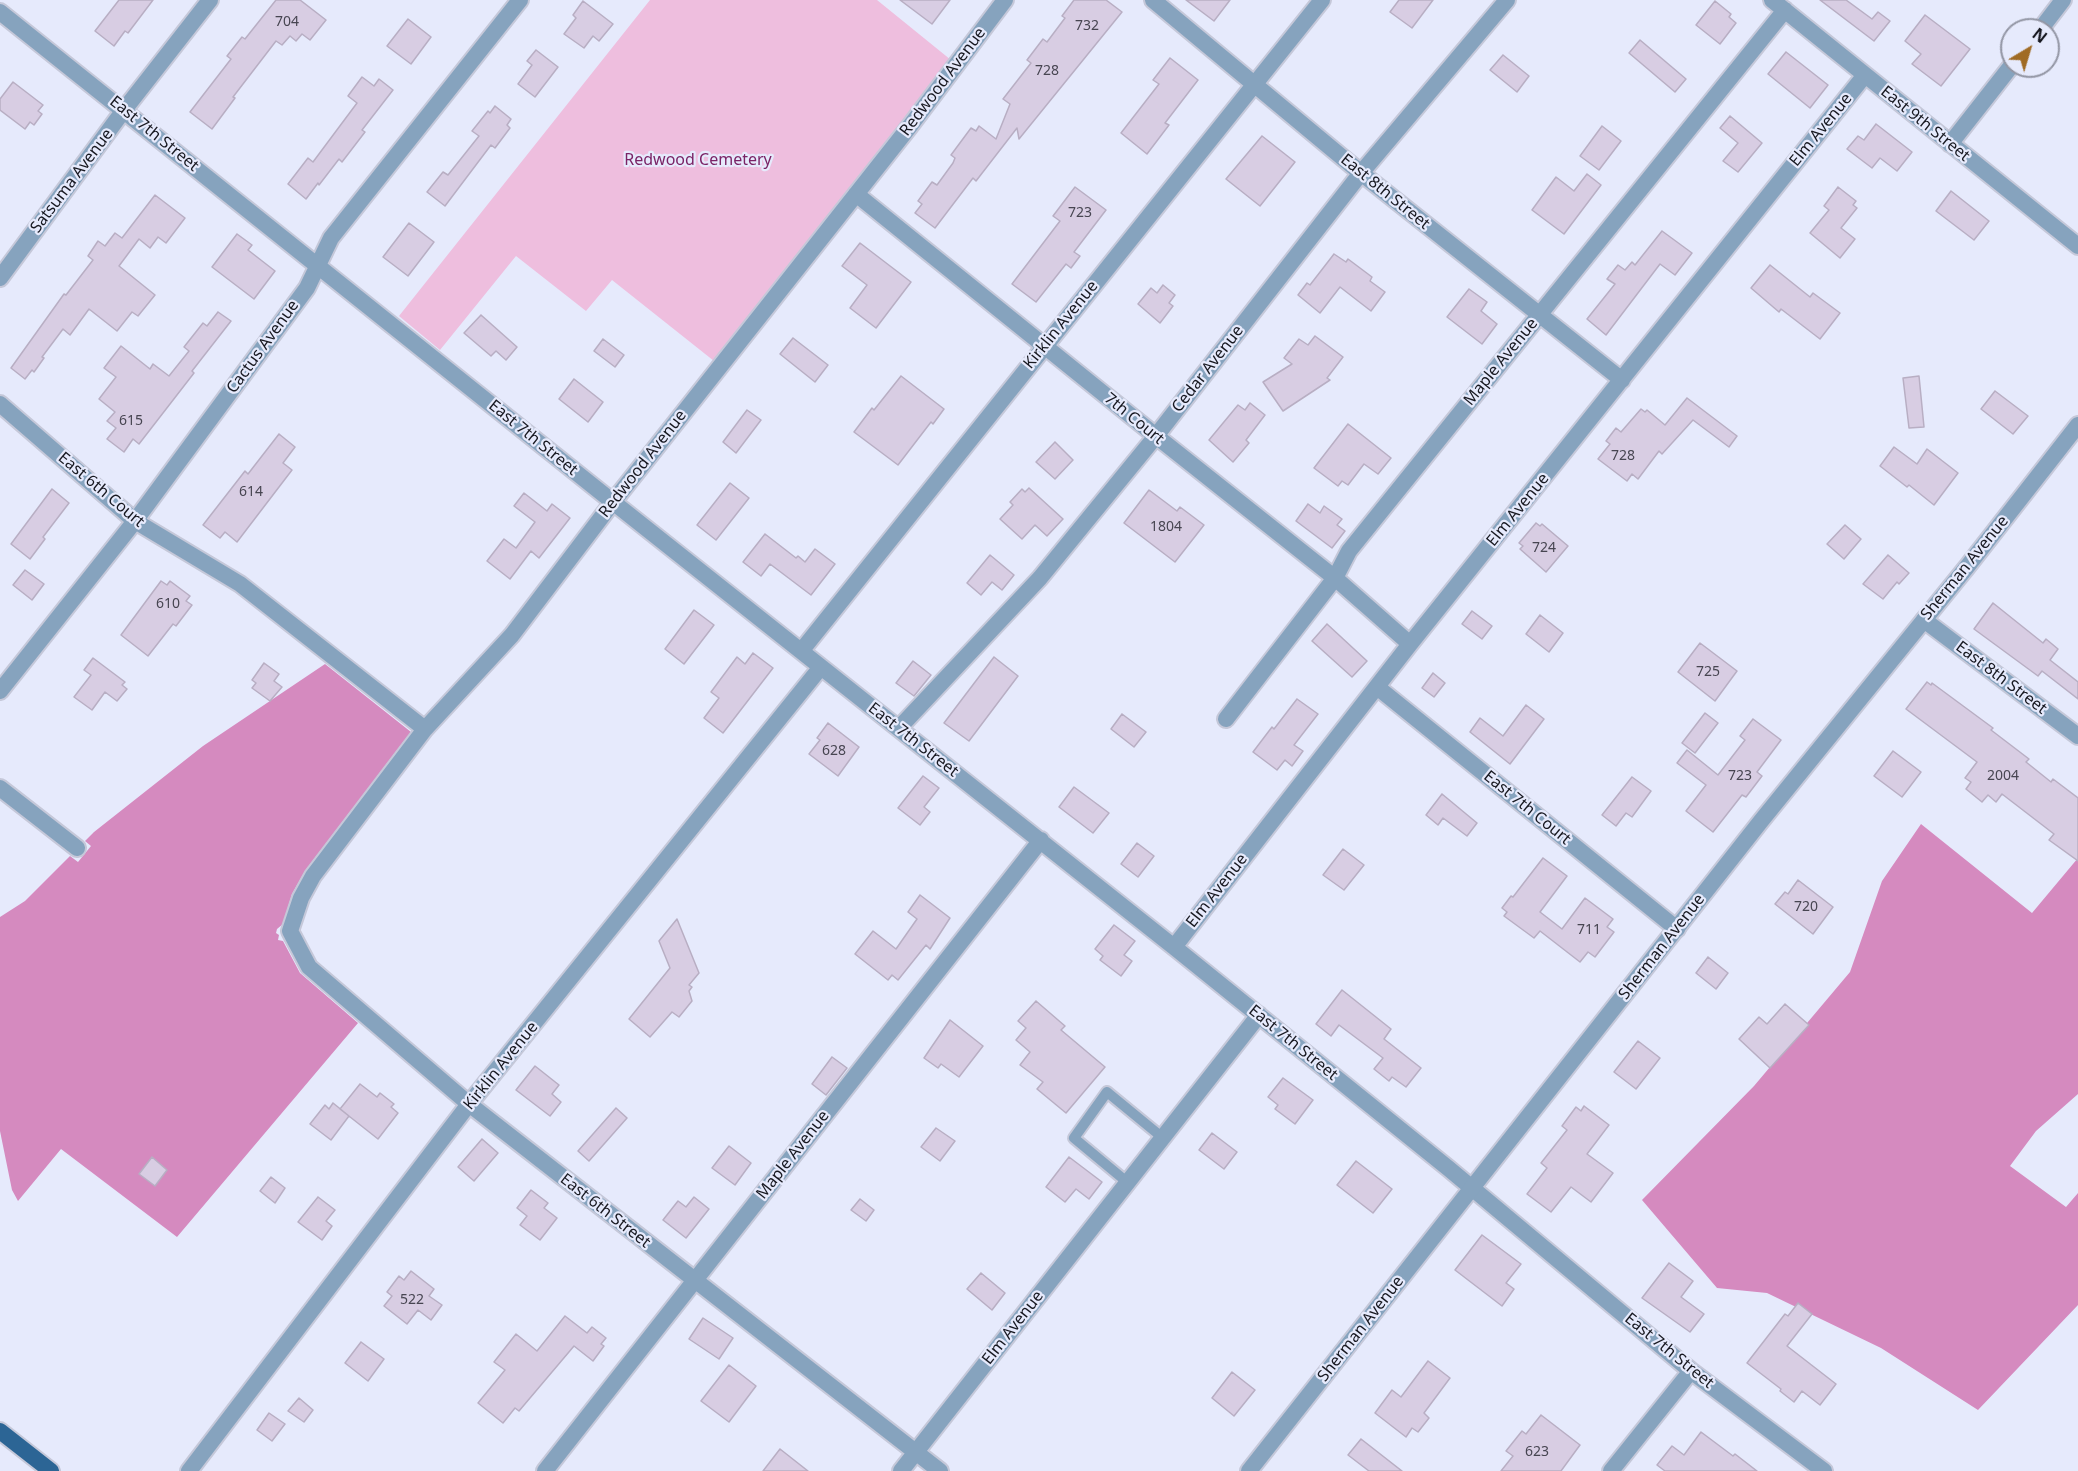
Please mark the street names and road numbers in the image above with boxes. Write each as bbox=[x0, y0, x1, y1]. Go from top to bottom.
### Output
street label: Redwood Avenue bbox=[896, 24, 990, 140]
street label: East 9th Street bbox=[1877, 82, 1973, 166]
street label: Elm Avenue bbox=[1786, 90, 1856, 170]
street label: East 7th Street bbox=[106, 92, 202, 176]
street label: Satsuma Avenue bbox=[27, 125, 117, 237]
street label: East 8th Street bbox=[1337, 150, 1433, 234]
street label: Kirklin Avenue bbox=[1020, 277, 1102, 373]
street label: Cactus Avenue bbox=[223, 297, 303, 397]
street label: Maple Avenue bbox=[1460, 314, 1542, 410]
street label: Cedar Avenue bbox=[1168, 322, 1248, 416]
street label: 7th Court bbox=[1100, 389, 1168, 449]
street label: East 7th Street bbox=[485, 396, 581, 480]
street label: Redwood Avenue bbox=[595, 407, 691, 521]
street label: East 6th Court bbox=[54, 448, 148, 532]
street label: Elm Avenue bbox=[1483, 470, 1553, 550]
street label: Sherman Avenue bbox=[1917, 512, 2013, 624]
street label: East 8th Street bbox=[1952, 637, 2050, 719]
street label: East 7th Street bbox=[864, 699, 962, 781]
street label: East 7th Court bbox=[1480, 767, 1574, 849]
street label: Elm Avenue bbox=[1182, 850, 1252, 932]
street label: Sherman Avenue bbox=[1615, 890, 1709, 1004]
street label: East 7th Street bbox=[1245, 1001, 1341, 1085]
street label: Kirklin Avenue bbox=[460, 1018, 542, 1114]
street label: Maple Avenue bbox=[753, 1107, 833, 1203]
street label: East 6th Street bbox=[556, 1170, 654, 1252]
street label: Sherman Avenue bbox=[1314, 1272, 1408, 1386]
street label: Elm Avenue bbox=[978, 1287, 1048, 1369]
street label: East 7th Street bbox=[1621, 1309, 1717, 1393]

